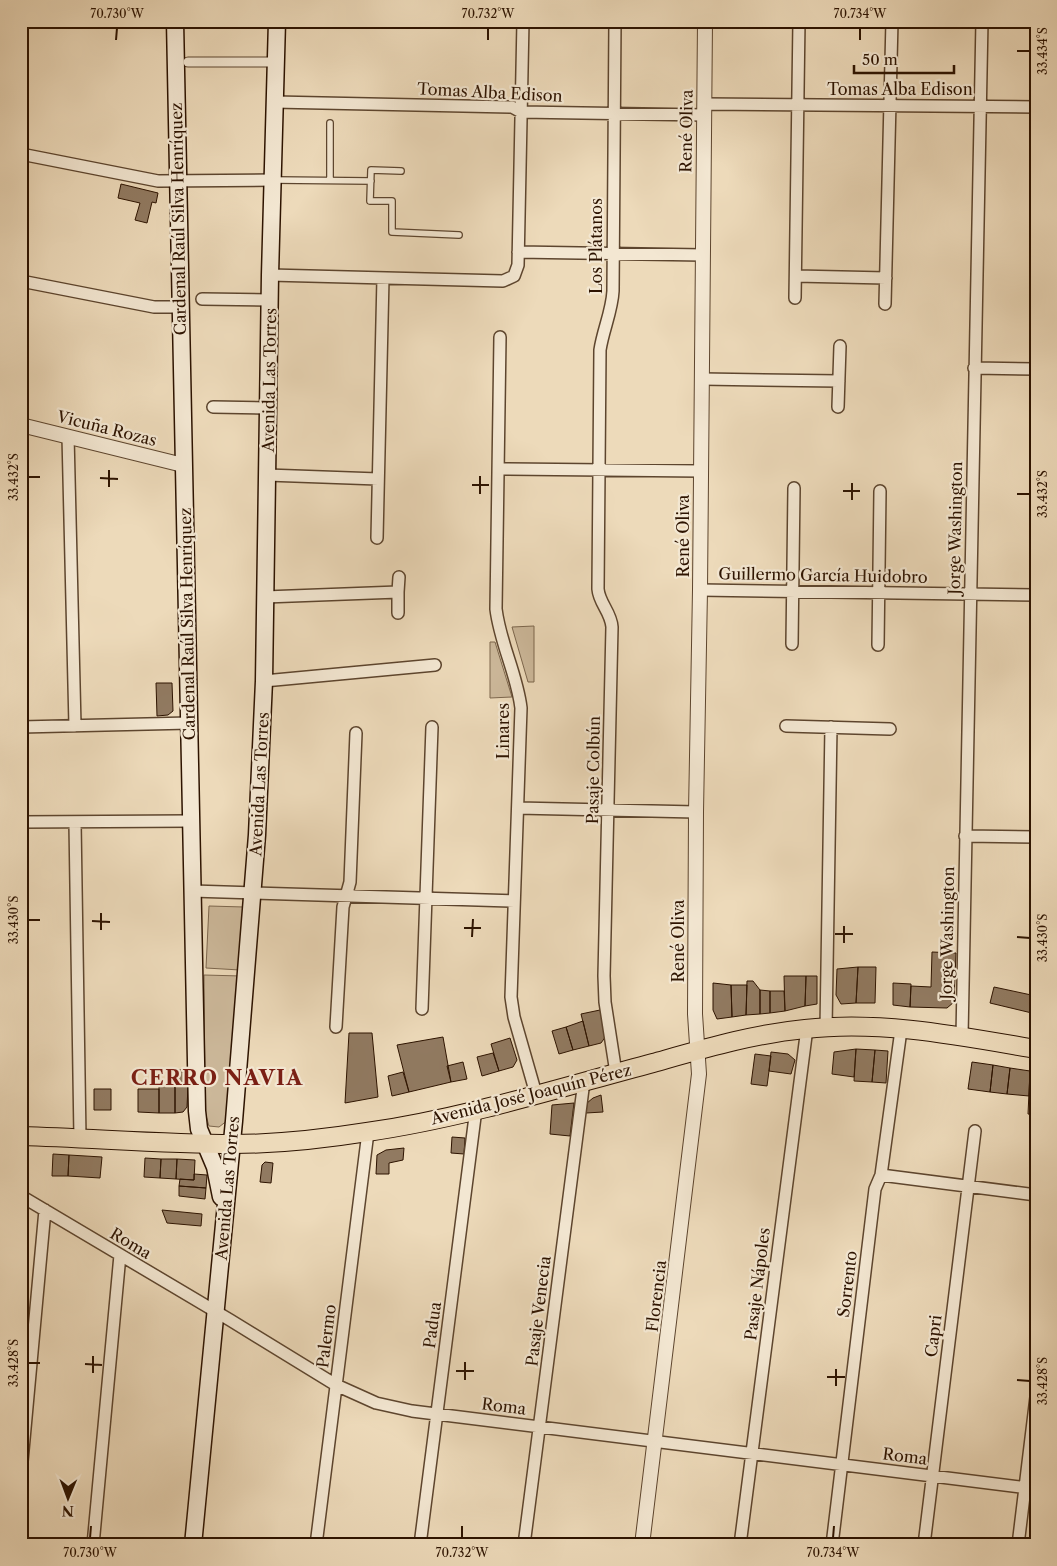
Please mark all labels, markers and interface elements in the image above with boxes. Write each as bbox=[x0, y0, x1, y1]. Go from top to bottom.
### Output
text: 70.730°W bbox=[90, 6, 145, 21]
text: 70.732°W bbox=[462, 6, 515, 21]
text: 70.734°W bbox=[834, 6, 887, 21]
text: 33.434°S bbox=[1035, 27, 1050, 75]
scale bar bbox=[854, 42, 954, 74]
text: 50 m bbox=[862, 50, 898, 69]
street label: Tomas Alba Edison bbox=[417, 78, 563, 106]
street label: Tomas Alba Edison bbox=[827, 79, 973, 99]
street label: René Oliva bbox=[675, 89, 697, 173]
street label: Cardenal Raúl Silva Henríquez bbox=[166, 103, 190, 335]
street label: Los Plátanos bbox=[586, 198, 606, 294]
street label: Avenida Las Torres bbox=[258, 308, 280, 453]
street label: Vicuña Rozas bbox=[54, 406, 159, 450]
text: 33.432°S bbox=[6, 453, 21, 501]
street label: Jorge Washington bbox=[944, 461, 966, 598]
text: 33.432°S bbox=[1035, 470, 1050, 518]
street label: René Oliva bbox=[673, 494, 693, 578]
street label: Cardenal Raúl Silva Henríquez bbox=[175, 508, 199, 740]
street label: Guillermo García Huidobro bbox=[718, 563, 928, 587]
street label: Linares bbox=[493, 703, 513, 759]
street label: Avenida Las Torres bbox=[245, 711, 273, 858]
street label: Pasaje Colbún bbox=[582, 716, 604, 824]
street label: Jorge Washington bbox=[936, 866, 958, 1003]
text: 33.430°S bbox=[6, 896, 21, 944]
street label: René Oliva bbox=[668, 899, 688, 983]
text: 33.430°S bbox=[1035, 914, 1050, 962]
street label: Avenida José Joaquín Pérez bbox=[428, 1059, 633, 1129]
district label: CERRO NAVIA bbox=[131, 1065, 303, 1090]
street label: Avenida Las Torres bbox=[211, 1115, 243, 1262]
street label: Roma bbox=[107, 1223, 156, 1263]
street label: Pasaje Nápoles bbox=[740, 1226, 774, 1342]
street label: Sorrento bbox=[833, 1249, 861, 1319]
street label: Pasaje Venecia bbox=[521, 1254, 555, 1367]
street label: Florencia bbox=[642, 1258, 670, 1333]
street label: Padua bbox=[419, 1300, 445, 1350]
street label: Palermo bbox=[312, 1303, 340, 1369]
street label: Capri bbox=[921, 1314, 946, 1358]
text: 33.428°S bbox=[6, 1339, 21, 1387]
text: 33.428°S bbox=[1035, 1357, 1050, 1405]
street label: Roma bbox=[481, 1393, 528, 1419]
street label: Roma bbox=[882, 1443, 929, 1469]
north arrow bbox=[42, 1474, 92, 1524]
text: N bbox=[62, 1502, 74, 1520]
text: 70.730°W bbox=[63, 1545, 118, 1560]
text: 70.732°W bbox=[436, 1545, 489, 1560]
text: 70.734°W bbox=[807, 1545, 860, 1560]

